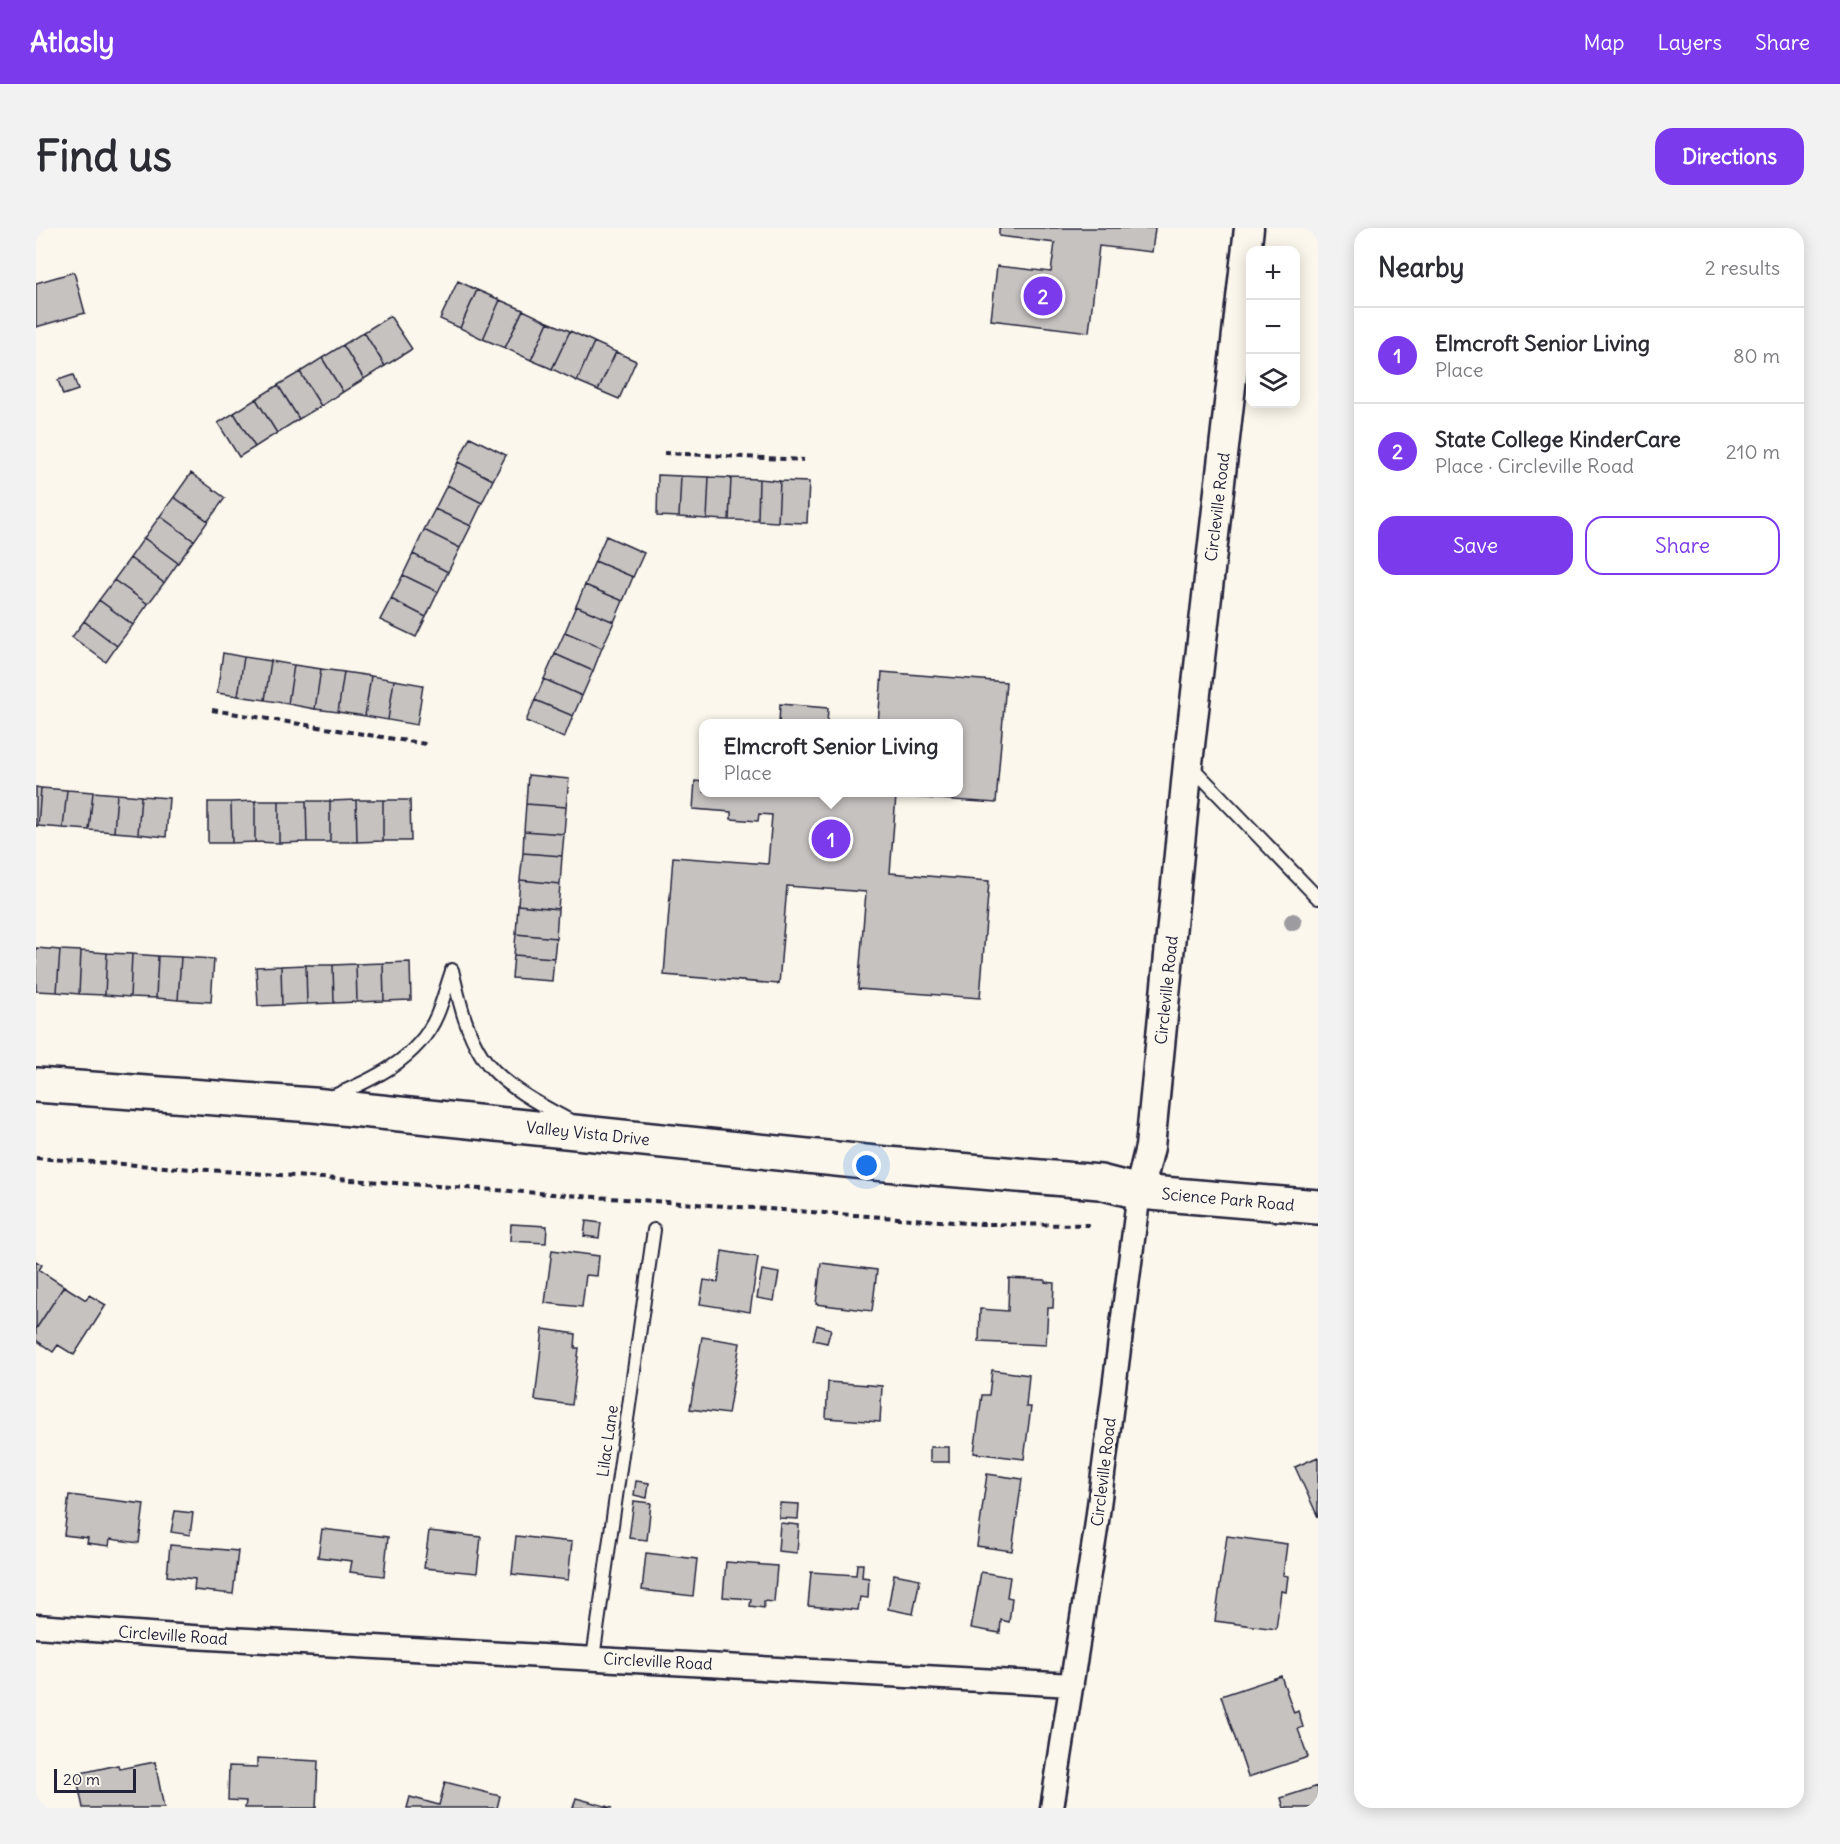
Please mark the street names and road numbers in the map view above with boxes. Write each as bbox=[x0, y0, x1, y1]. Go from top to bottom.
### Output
street label: Circleville Road bbox=[1200, 452, 1234, 562]
street label: Circleville Road bbox=[1150, 935, 1182, 1045]
street label: Valley Vista Drive bbox=[525, 1117, 651, 1149]
street label: Science Park Road bbox=[1161, 1183, 1295, 1215]
street label: Lilac Lane bbox=[592, 1404, 622, 1478]
street label: Circleville Road bbox=[1086, 1417, 1120, 1527]
street label: Circleville Road bbox=[118, 1621, 228, 1649]
street label: Circleville Road bbox=[603, 1648, 713, 1674]

